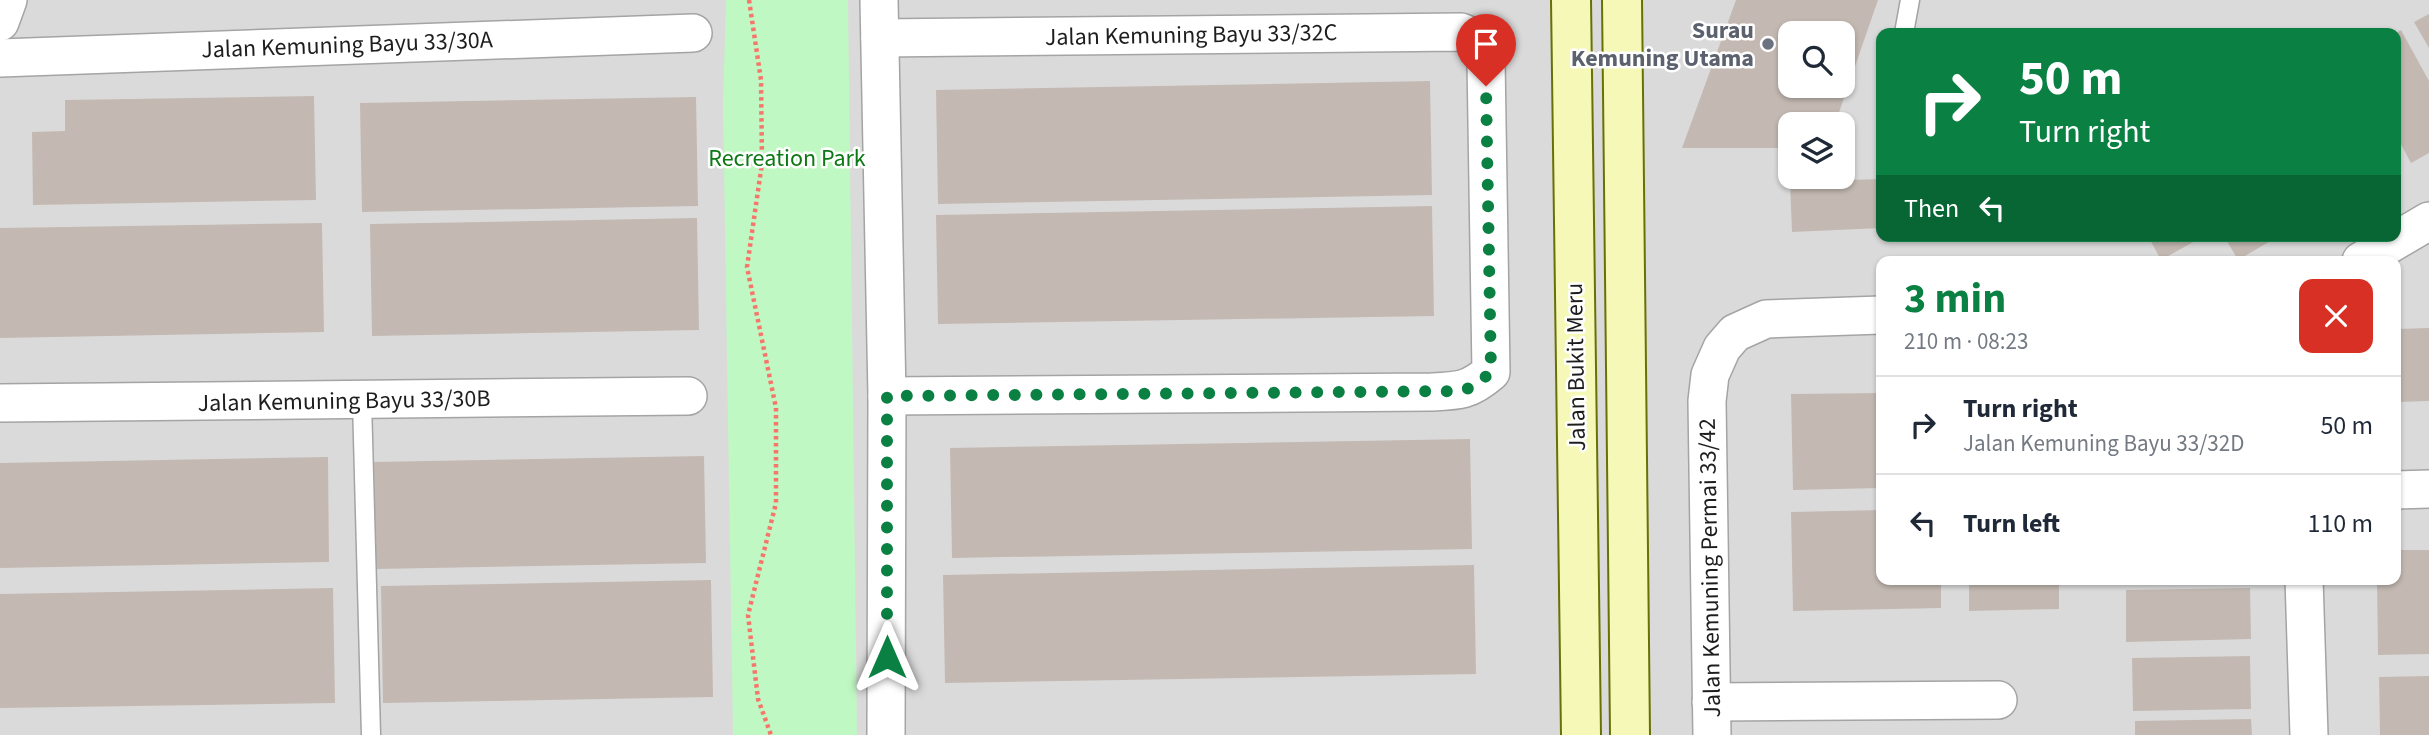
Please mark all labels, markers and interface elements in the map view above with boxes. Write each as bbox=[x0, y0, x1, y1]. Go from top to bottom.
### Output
place label: Surau Kemuning Utama bbox=[1571, 13, 1754, 76]
pin bbox=[1456, 14, 1516, 86]
street label: Jalan Kemuning Bayu 33/32C bbox=[1044, 15, 1338, 55]
map controls bbox=[1778, 21, 1855, 189]
button: search bbox=[1778, 21, 1855, 98]
street label: Jalan Kemuning Bayu 33/30A bbox=[201, 22, 493, 68]
icon: arrive bbox=[1467, 25, 1505, 63]
marker: Surau Kemuning Utama bbox=[1760, 36, 1776, 52]
text: 50 m bbox=[2019, 44, 2123, 114]
icon: right bbox=[1904, 56, 1995, 147]
text: Turn right bbox=[2019, 109, 2150, 155]
button: layers bbox=[1778, 112, 1855, 189]
park label: Recreation Park bbox=[708, 141, 866, 176]
icon: left bbox=[1973, 189, 2011, 227]
text: Then bbox=[1904, 190, 1959, 227]
text: 3 min bbox=[1904, 269, 2006, 329]
button: close bbox=[2299, 279, 2373, 353]
street label: Jalan Bukit Meru bbox=[1557, 283, 1595, 451]
text: 210 m · 08:23 bbox=[1904, 325, 2028, 358]
street label: Jalan Kemuning Bayu 33/30B bbox=[197, 381, 491, 421]
text: Turn right bbox=[1963, 390, 2078, 427]
icon: right bbox=[1904, 406, 1942, 444]
text: 50 m bbox=[2320, 407, 2373, 444]
street label: Jalan Kemuning Permai 33/42 bbox=[1690, 418, 1730, 718]
text: Jalan Kemuning Bayu 33/32D bbox=[1963, 427, 2244, 460]
icon: left bbox=[1904, 504, 1942, 542]
text: Turn left bbox=[1963, 505, 2060, 542]
text: 110 m bbox=[2307, 505, 2373, 542]
position arrow bbox=[850, 620, 924, 694]

